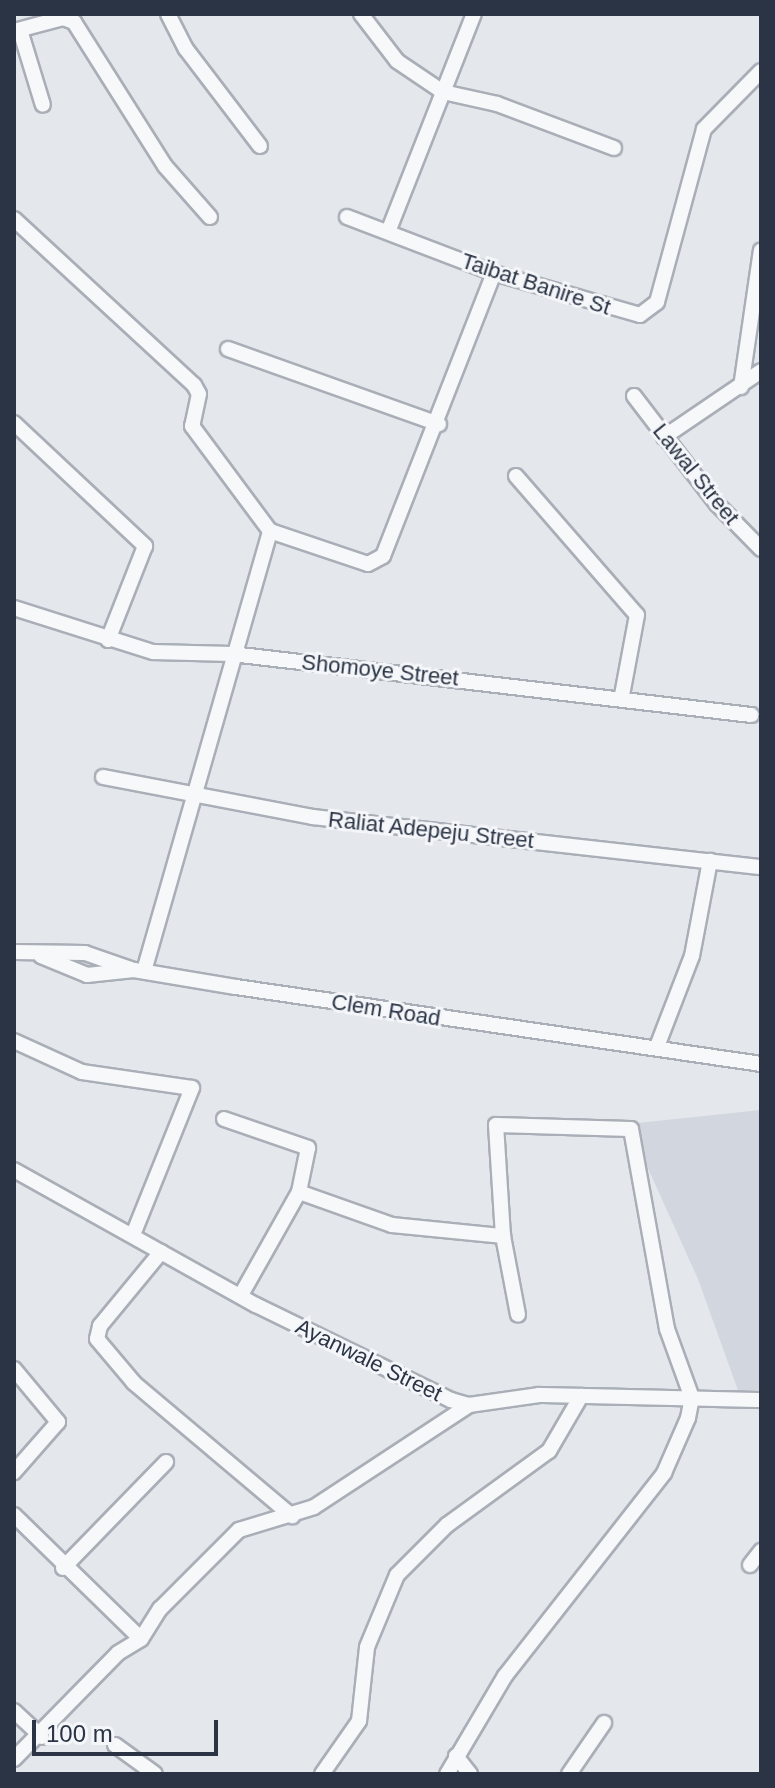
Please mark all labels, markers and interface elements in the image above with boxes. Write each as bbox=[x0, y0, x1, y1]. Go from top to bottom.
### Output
street label: Taibat Banire St bbox=[458, 247, 614, 321]
street label: Lawal Street bbox=[647, 418, 745, 530]
street label: Shomoye Street bbox=[300, 649, 460, 691]
street label: Raliat Adepeju Street bbox=[326, 806, 536, 854]
street label: Clem Road bbox=[330, 988, 442, 1032]
street label: Ayanwale Street bbox=[291, 1313, 447, 1407]
scale bar bbox=[36, 1704, 222, 1754]
text: 100 m bbox=[46, 1720, 113, 1747]

